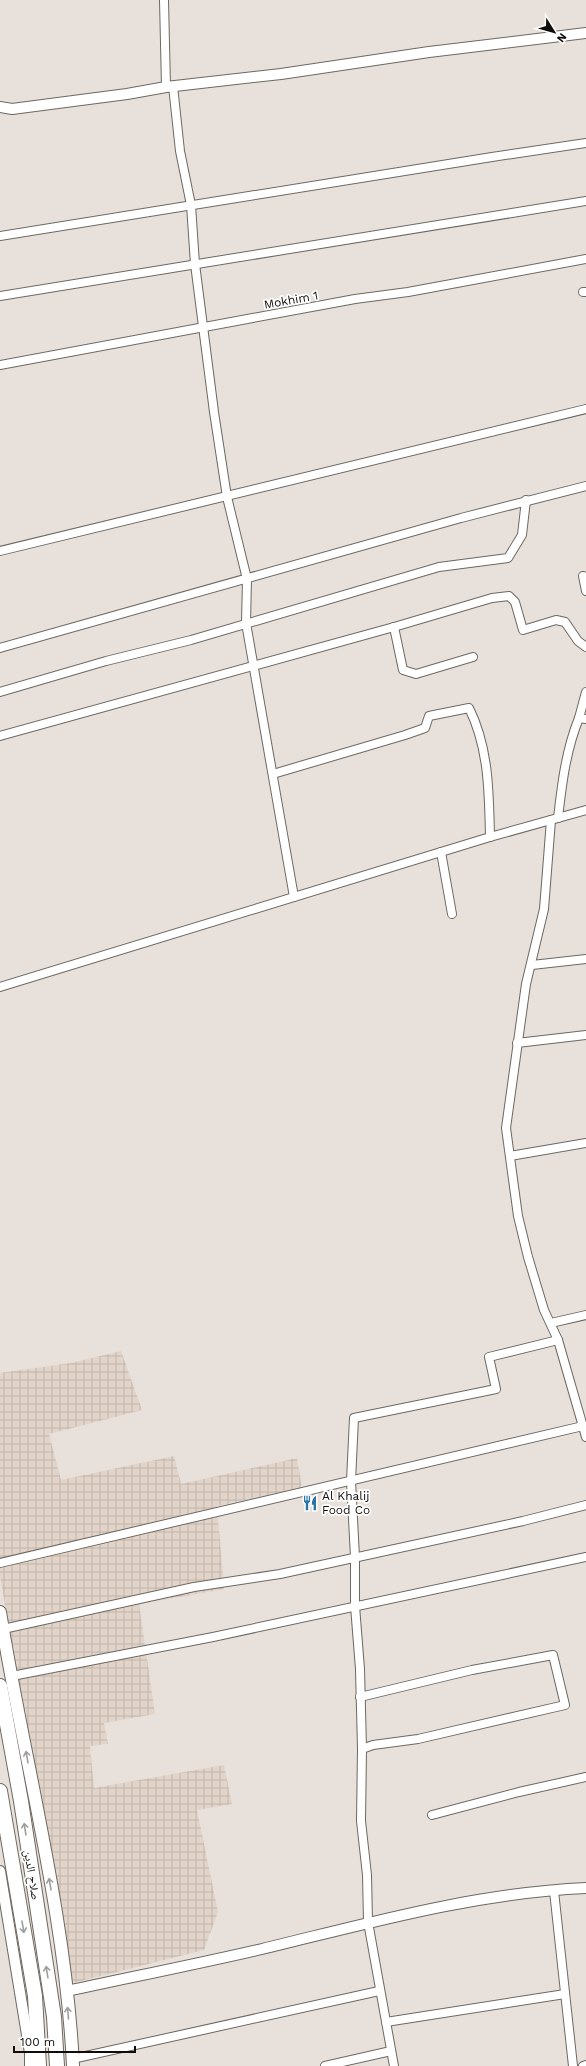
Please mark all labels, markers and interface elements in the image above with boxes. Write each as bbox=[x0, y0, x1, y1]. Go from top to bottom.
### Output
north arrow bbox=[534, 12, 574, 52]
text: N bbox=[554, 31, 569, 45]
street label: Mokhim 1 bbox=[263, 288, 319, 312]
place label: Al Khalij Food Co bbox=[322, 1489, 370, 1517]
restaurant icon: Al Khalij Food Co bbox=[301, 1494, 319, 1512]
one-way arrow bbox=[22, 1751, 30, 1764]
one-way arrow bbox=[21, 1823, 29, 1836]
street label: صلاح الدين bbox=[21, 1849, 43, 1901]
one-way arrow bbox=[46, 1878, 54, 1891]
one-way arrow bbox=[19, 1920, 27, 1933]
one-way arrow bbox=[43, 1966, 51, 1979]
one-way arrow bbox=[65, 2007, 72, 2020]
scale bar bbox=[14, 2028, 135, 2054]
text: 100 m bbox=[20, 2035, 55, 2049]

